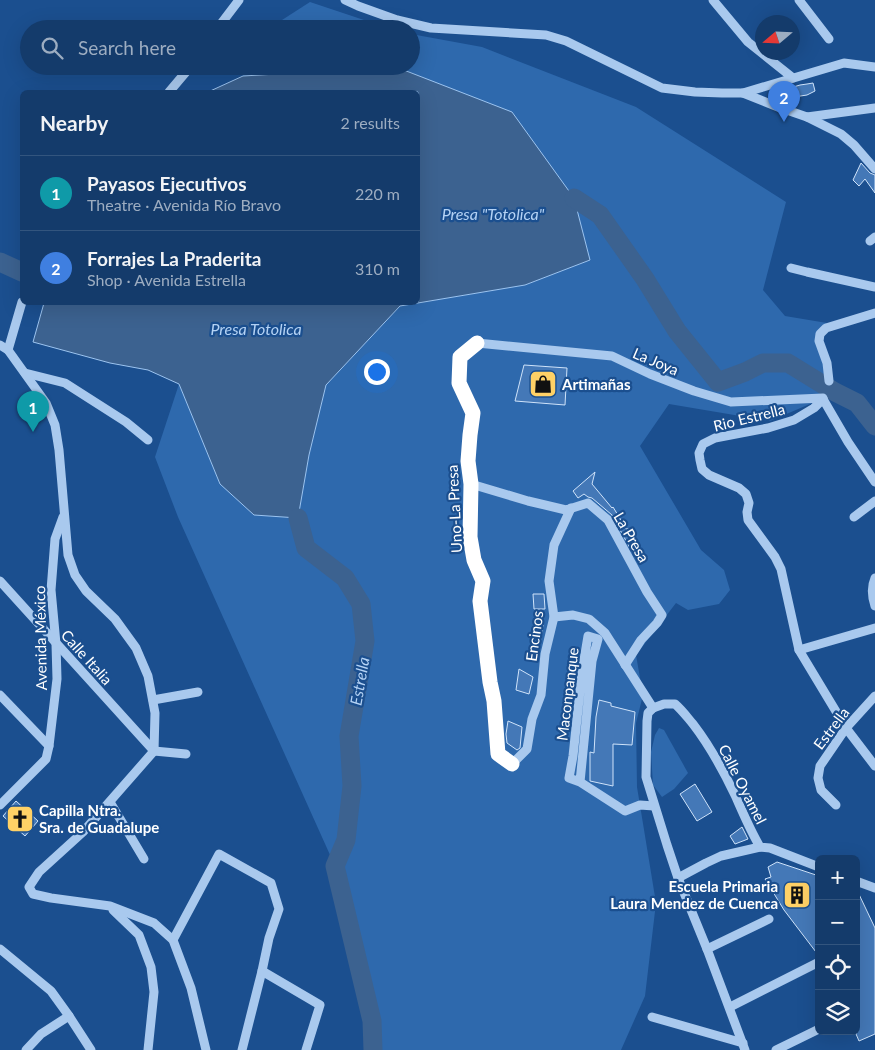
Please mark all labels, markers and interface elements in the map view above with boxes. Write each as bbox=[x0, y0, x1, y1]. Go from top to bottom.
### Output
north arrow bbox=[755, 15, 800, 60]
search box bbox=[20, 20, 420, 75]
icon: search bbox=[38, 34, 66, 62]
text: Search here bbox=[78, 36, 176, 59]
pin: 2 bbox=[768, 81, 800, 122]
text: Nearby bbox=[40, 110, 108, 135]
text: 2 results bbox=[340, 113, 400, 132]
text: Payasos Ejecutivos bbox=[87, 172, 247, 195]
text: 1 bbox=[51, 184, 61, 203]
text: 220 m bbox=[355, 184, 400, 203]
text: Theatre · Avenida Río Bravo bbox=[87, 195, 281, 214]
water label: Presa "Totolica" bbox=[442, 204, 545, 223]
text: Forrajes La Praderita bbox=[87, 247, 261, 270]
text: 2 bbox=[51, 259, 61, 278]
text: 310 m bbox=[355, 259, 400, 278]
text: Shop · Avenida Estrella bbox=[87, 270, 246, 289]
water label: Presa Totolica bbox=[210, 319, 302, 338]
street label: La Joya bbox=[630, 343, 682, 379]
your location bbox=[364, 359, 390, 385]
shop icon: Artimañas bbox=[528, 369, 558, 399]
place label: Artimañas bbox=[561, 375, 631, 393]
pin: 1 bbox=[17, 391, 49, 432]
street label: Rio Estrella bbox=[711, 399, 787, 435]
street label: Uno-La Presa bbox=[443, 465, 465, 553]
street label: La Presa bbox=[610, 509, 654, 565]
street label: Avenida México bbox=[30, 585, 50, 691]
street label: Encinos bbox=[522, 610, 546, 662]
street label: Calle Italia bbox=[58, 626, 116, 688]
street label: Maconpanque bbox=[552, 646, 582, 742]
water label: Estrella bbox=[345, 655, 373, 707]
street label: Estrella bbox=[809, 703, 853, 753]
street label: Calle Oyamel bbox=[715, 741, 771, 827]
place label: Capilla Ntra. Sra. de Guadalupe bbox=[39, 801, 159, 836]
church icon: Capilla Ntra. Sra. de Guadalupe bbox=[5, 804, 35, 834]
map controls bbox=[815, 855, 860, 1035]
button: + bbox=[815, 855, 860, 900]
place label: Escuela Primaria Laura Mendez de Cuenca bbox=[610, 877, 778, 912]
building icon: Escuela Primaria Laura Mendez de Cuenca bbox=[782, 880, 812, 910]
button: − bbox=[815, 900, 860, 945]
button: locate bbox=[815, 945, 860, 990]
button: layers bbox=[815, 990, 860, 1035]

